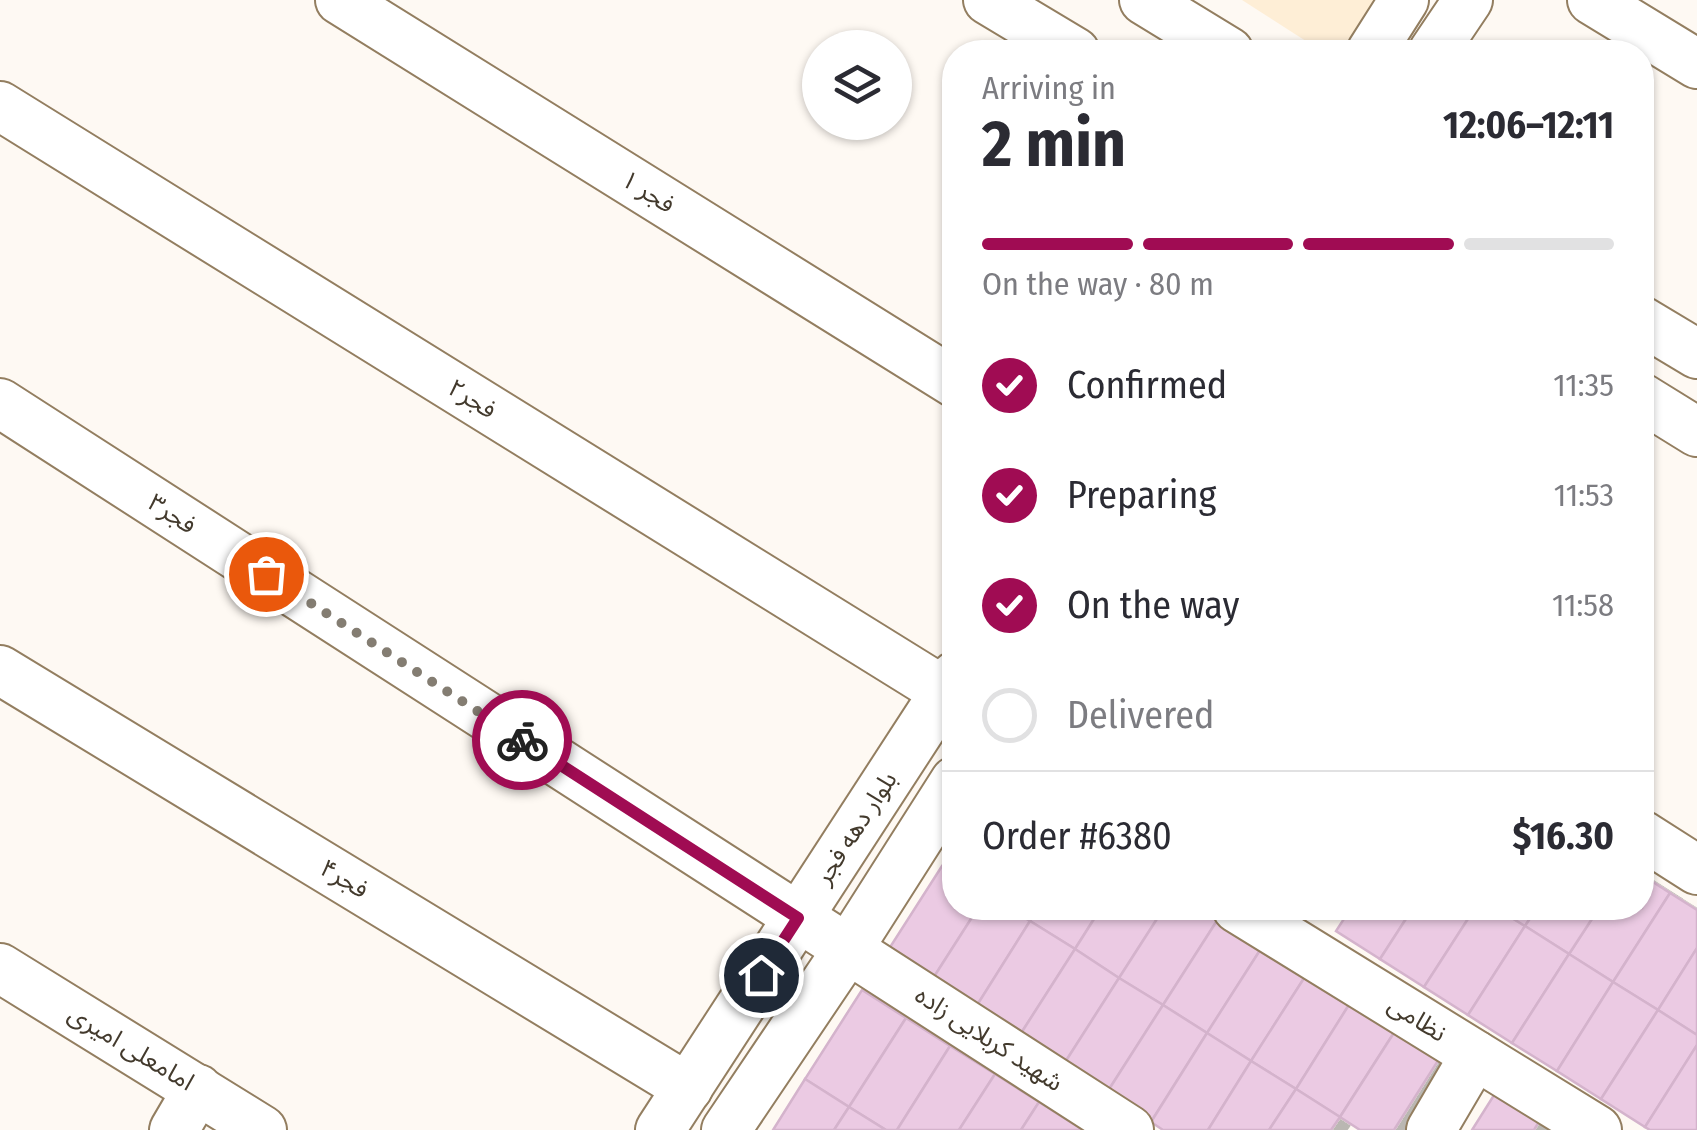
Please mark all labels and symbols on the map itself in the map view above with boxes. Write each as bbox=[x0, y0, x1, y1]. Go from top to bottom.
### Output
street label: فجر ۱ bbox=[616, 164, 680, 220]
street label: فجر۲ bbox=[442, 373, 502, 425]
street label: فجر۳ bbox=[142, 487, 202, 541]
pin bbox=[224, 532, 309, 617]
courier bbox=[472, 690, 572, 790]
street label: بلوار دهه فجر bbox=[808, 766, 904, 891]
street label: فجر۴ bbox=[314, 853, 374, 905]
pin bbox=[719, 933, 804, 1018]
street label: شهید کربلایی زاده bbox=[909, 980, 1069, 1098]
street label: نظامی bbox=[1382, 990, 1452, 1048]
street label: امامعلی امیری bbox=[63, 999, 199, 1097]

